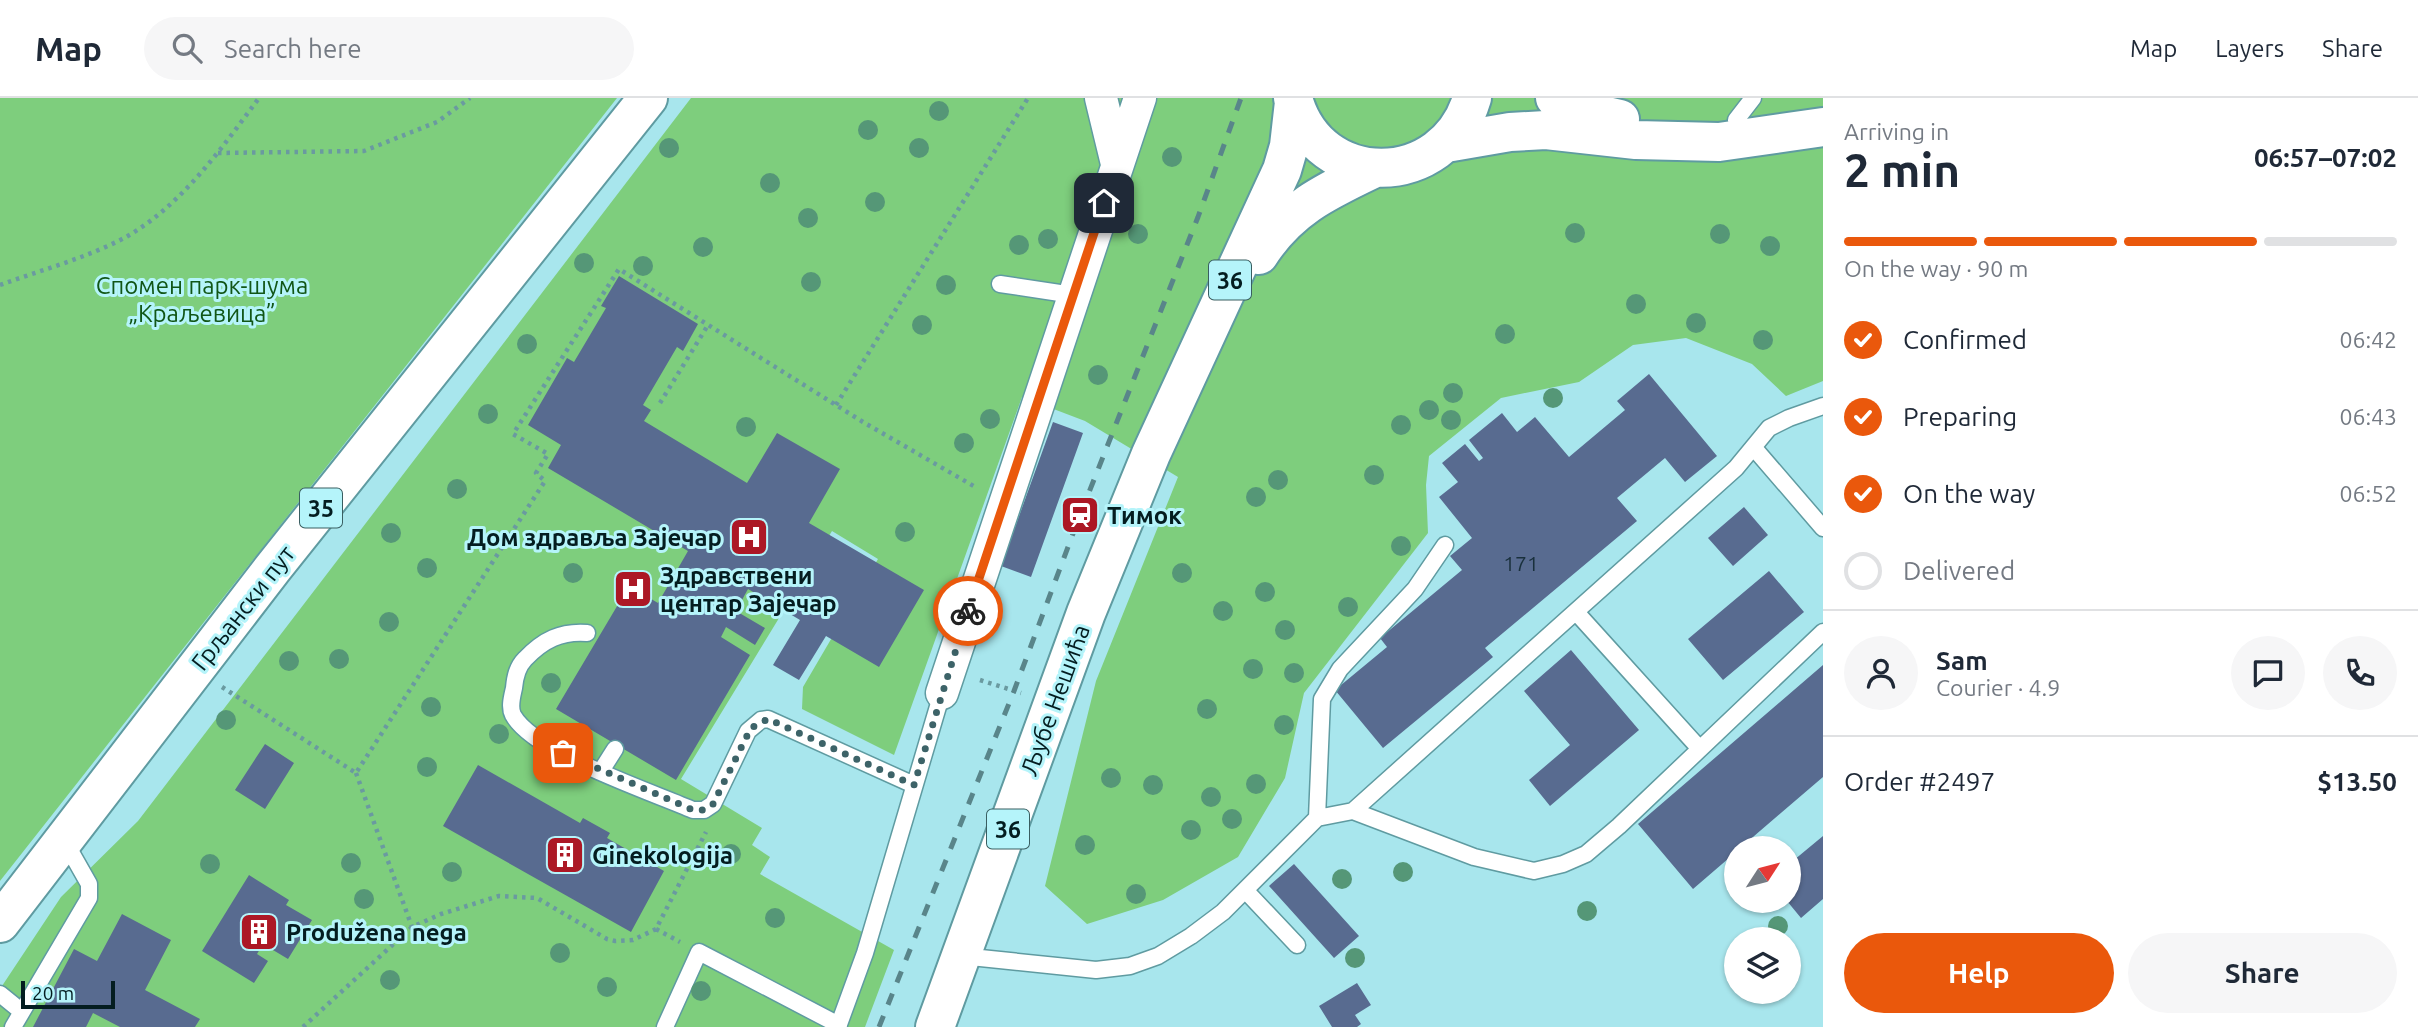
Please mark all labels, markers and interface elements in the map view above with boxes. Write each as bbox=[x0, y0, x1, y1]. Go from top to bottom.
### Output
search box bbox=[144, 17, 634, 80]
icon: search bbox=[168, 29, 206, 67]
text: Map bbox=[35, 30, 102, 67]
text: Search here bbox=[224, 34, 362, 63]
text: Map bbox=[2130, 35, 2177, 62]
text: Layers bbox=[2215, 35, 2284, 62]
text: Share bbox=[2322, 35, 2383, 62]
text: Arriving in bbox=[1844, 119, 1949, 144]
text: 06:57–07:02 bbox=[2254, 143, 2397, 172]
text: 2 min bbox=[1844, 144, 1960, 196]
pin bbox=[1074, 173, 1134, 233]
icon: home bbox=[1085, 184, 1123, 222]
text: On the way · 90 m bbox=[1844, 256, 2028, 281]
road number: 36 bbox=[1209, 260, 1251, 300]
park label: Спомен парк-шума „Краљевица” bbox=[96, 272, 308, 327]
icon: check bbox=[1844, 321, 1882, 359]
text: Confirmed bbox=[1903, 325, 2027, 354]
text: 06:42 bbox=[2339, 327, 2397, 352]
icon: check bbox=[1844, 398, 1882, 436]
text: Preparing bbox=[1903, 402, 2017, 431]
text: 06:43 bbox=[2339, 404, 2397, 429]
icon: check bbox=[1844, 475, 1882, 513]
text: On the way bbox=[1903, 479, 2035, 508]
text: 06:52 bbox=[2339, 481, 2397, 506]
road number: 35 bbox=[300, 488, 342, 528]
station icon: Тимок bbox=[1059, 494, 1101, 536]
place label: Тимок bbox=[1107, 502, 1182, 529]
hospital icon: Дом здравља Зајечар bbox=[728, 516, 770, 558]
place label: Дом здравља Зајечар bbox=[467, 524, 722, 551]
street label: Грљански пут bbox=[186, 540, 300, 676]
house number: 171 bbox=[1503, 551, 1539, 575]
text: Delivered bbox=[1903, 556, 2015, 585]
place label: Здравствени центар Зајечар bbox=[660, 562, 837, 617]
hospital icon: Здравствени центар Зајечар bbox=[612, 568, 654, 610]
courier bbox=[933, 576, 1003, 646]
icon: bike bbox=[949, 592, 987, 630]
street label: Љубе Нешића bbox=[1015, 621, 1095, 779]
button: person bbox=[1844, 636, 1918, 710]
button: chat bbox=[2231, 636, 2305, 710]
button: phone bbox=[2323, 636, 2397, 710]
text: Sam bbox=[1936, 646, 1988, 675]
text: Courier · 4.9 bbox=[1936, 675, 2060, 700]
pin bbox=[533, 723, 593, 783]
icon: bag bbox=[544, 734, 582, 772]
text: Order #2497 bbox=[1844, 767, 1995, 796]
text: $13.50 bbox=[2317, 767, 2397, 796]
road number: 36 bbox=[987, 810, 1029, 848]
building icon: Ginekologija bbox=[544, 834, 586, 876]
north arrow bbox=[1724, 836, 1801, 914]
map controls bbox=[1724, 836, 1801, 1004]
place label: Ginekologija bbox=[592, 842, 733, 869]
building icon: Produžena nega bbox=[238, 911, 280, 953]
place label: Produžena nega bbox=[286, 919, 467, 946]
button: layers bbox=[1724, 927, 1801, 1004]
button: Help bbox=[1844, 933, 2114, 1013]
button: Share bbox=[2128, 933, 2397, 1013]
scale bar bbox=[21, 978, 116, 1010]
text: 20 m bbox=[32, 982, 74, 1004]

